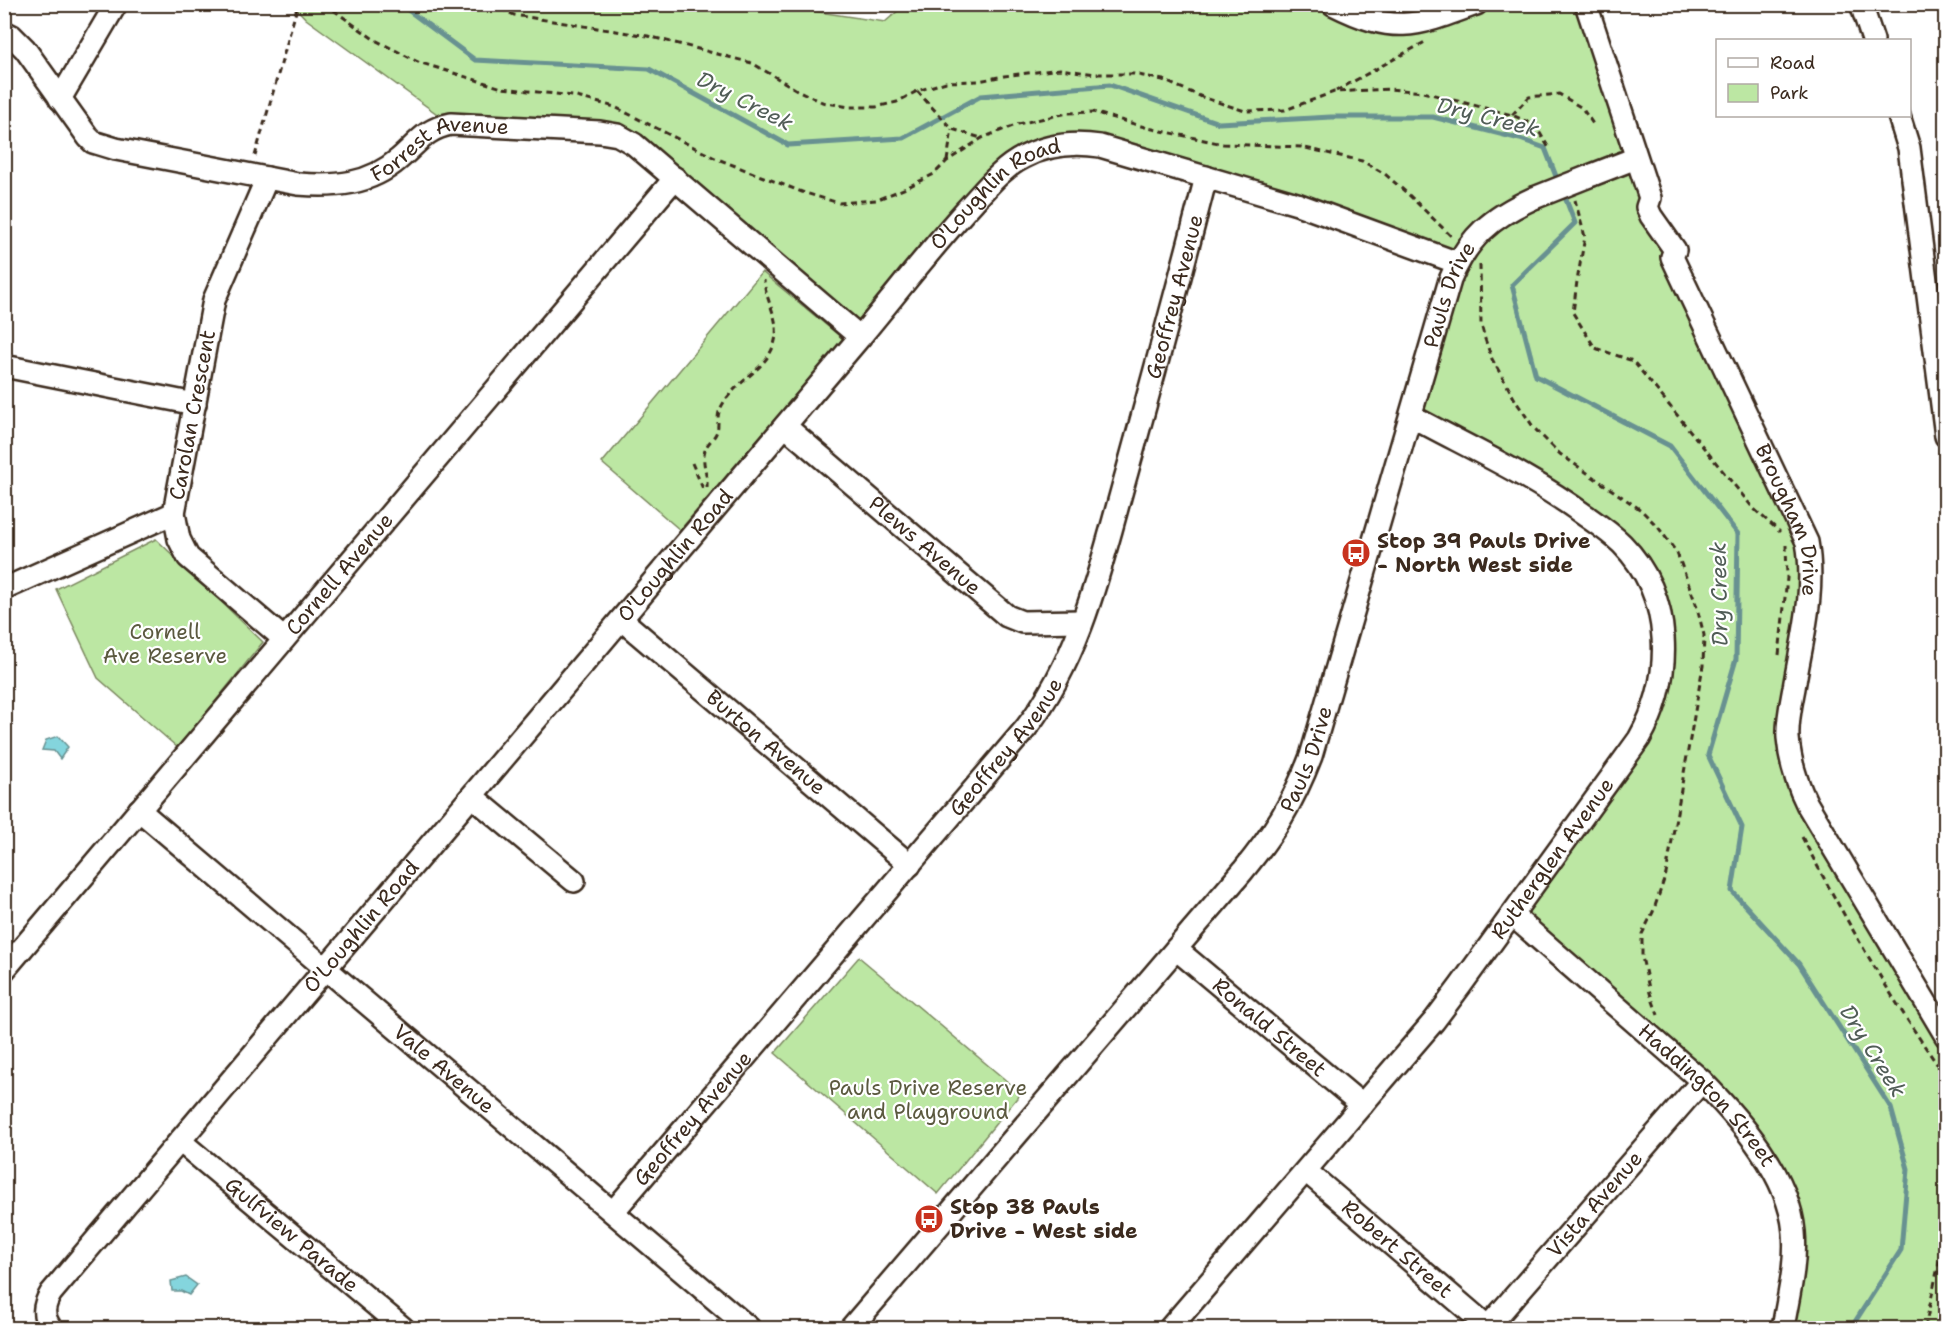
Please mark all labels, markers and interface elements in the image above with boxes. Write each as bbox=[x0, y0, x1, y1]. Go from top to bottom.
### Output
legend bbox=[1716, 39, 1911, 117]
text: Road bbox=[1770, 51, 1815, 75]
water label: Dry Creek bbox=[692, 64, 798, 138]
text: Park bbox=[1770, 81, 1809, 105]
water label: Dry Creek bbox=[1434, 90, 1543, 144]
street label: Forrest Avenue bbox=[366, 110, 509, 189]
street label: O'Loughlin Road bbox=[924, 132, 1063, 256]
street label: Geoffrey Avenue bbox=[1139, 211, 1210, 382]
street label: Pauls Drive bbox=[1417, 236, 1482, 351]
street label: Carolan Crescent bbox=[163, 328, 222, 502]
street label: Brougham Drive bbox=[1749, 439, 1824, 597]
street label: O'Loughlin Road bbox=[611, 483, 739, 628]
street label: Plews Avenue bbox=[863, 490, 987, 602]
street label: Cornell Avenue bbox=[280, 507, 399, 641]
place label: Stop 39 Pauls Drive - North West side bbox=[1377, 527, 1591, 579]
bus stop icon: Stop 39 Pauls Drive - North West side bbox=[1340, 537, 1372, 569]
water label: Dry Creek bbox=[1704, 541, 1734, 647]
park label: Cornell Ave Reserve bbox=[103, 618, 227, 670]
street label: Geoffrey Avenue bbox=[943, 673, 1069, 822]
street label: Burton Avenue bbox=[700, 684, 832, 801]
street label: Pauls Drive bbox=[1273, 703, 1339, 817]
street label: Rutherglen Avenue bbox=[1485, 772, 1620, 945]
street label: O'Loughlin Road bbox=[297, 854, 425, 999]
street label: Ronald Street bbox=[1207, 971, 1332, 1083]
water label: Dry Creek bbox=[1833, 999, 1913, 1103]
street label: Haddington Street bbox=[1632, 1017, 1782, 1172]
street label: Vale Avenue bbox=[387, 1018, 500, 1120]
street label: Geoffrey Avenue bbox=[627, 1045, 758, 1192]
park label: Pauls Drive Reserve and Playground bbox=[829, 1074, 1027, 1126]
street label: Vista Avenue bbox=[1541, 1145, 1649, 1264]
street label: Gulfview Parade bbox=[219, 1171, 365, 1299]
place label: Stop 38 Pauls Drive - West side bbox=[950, 1193, 1138, 1245]
street label: Robert Street bbox=[1336, 1194, 1459, 1305]
bus stop icon: Stop 38 Pauls Drive - West side bbox=[913, 1203, 945, 1235]

